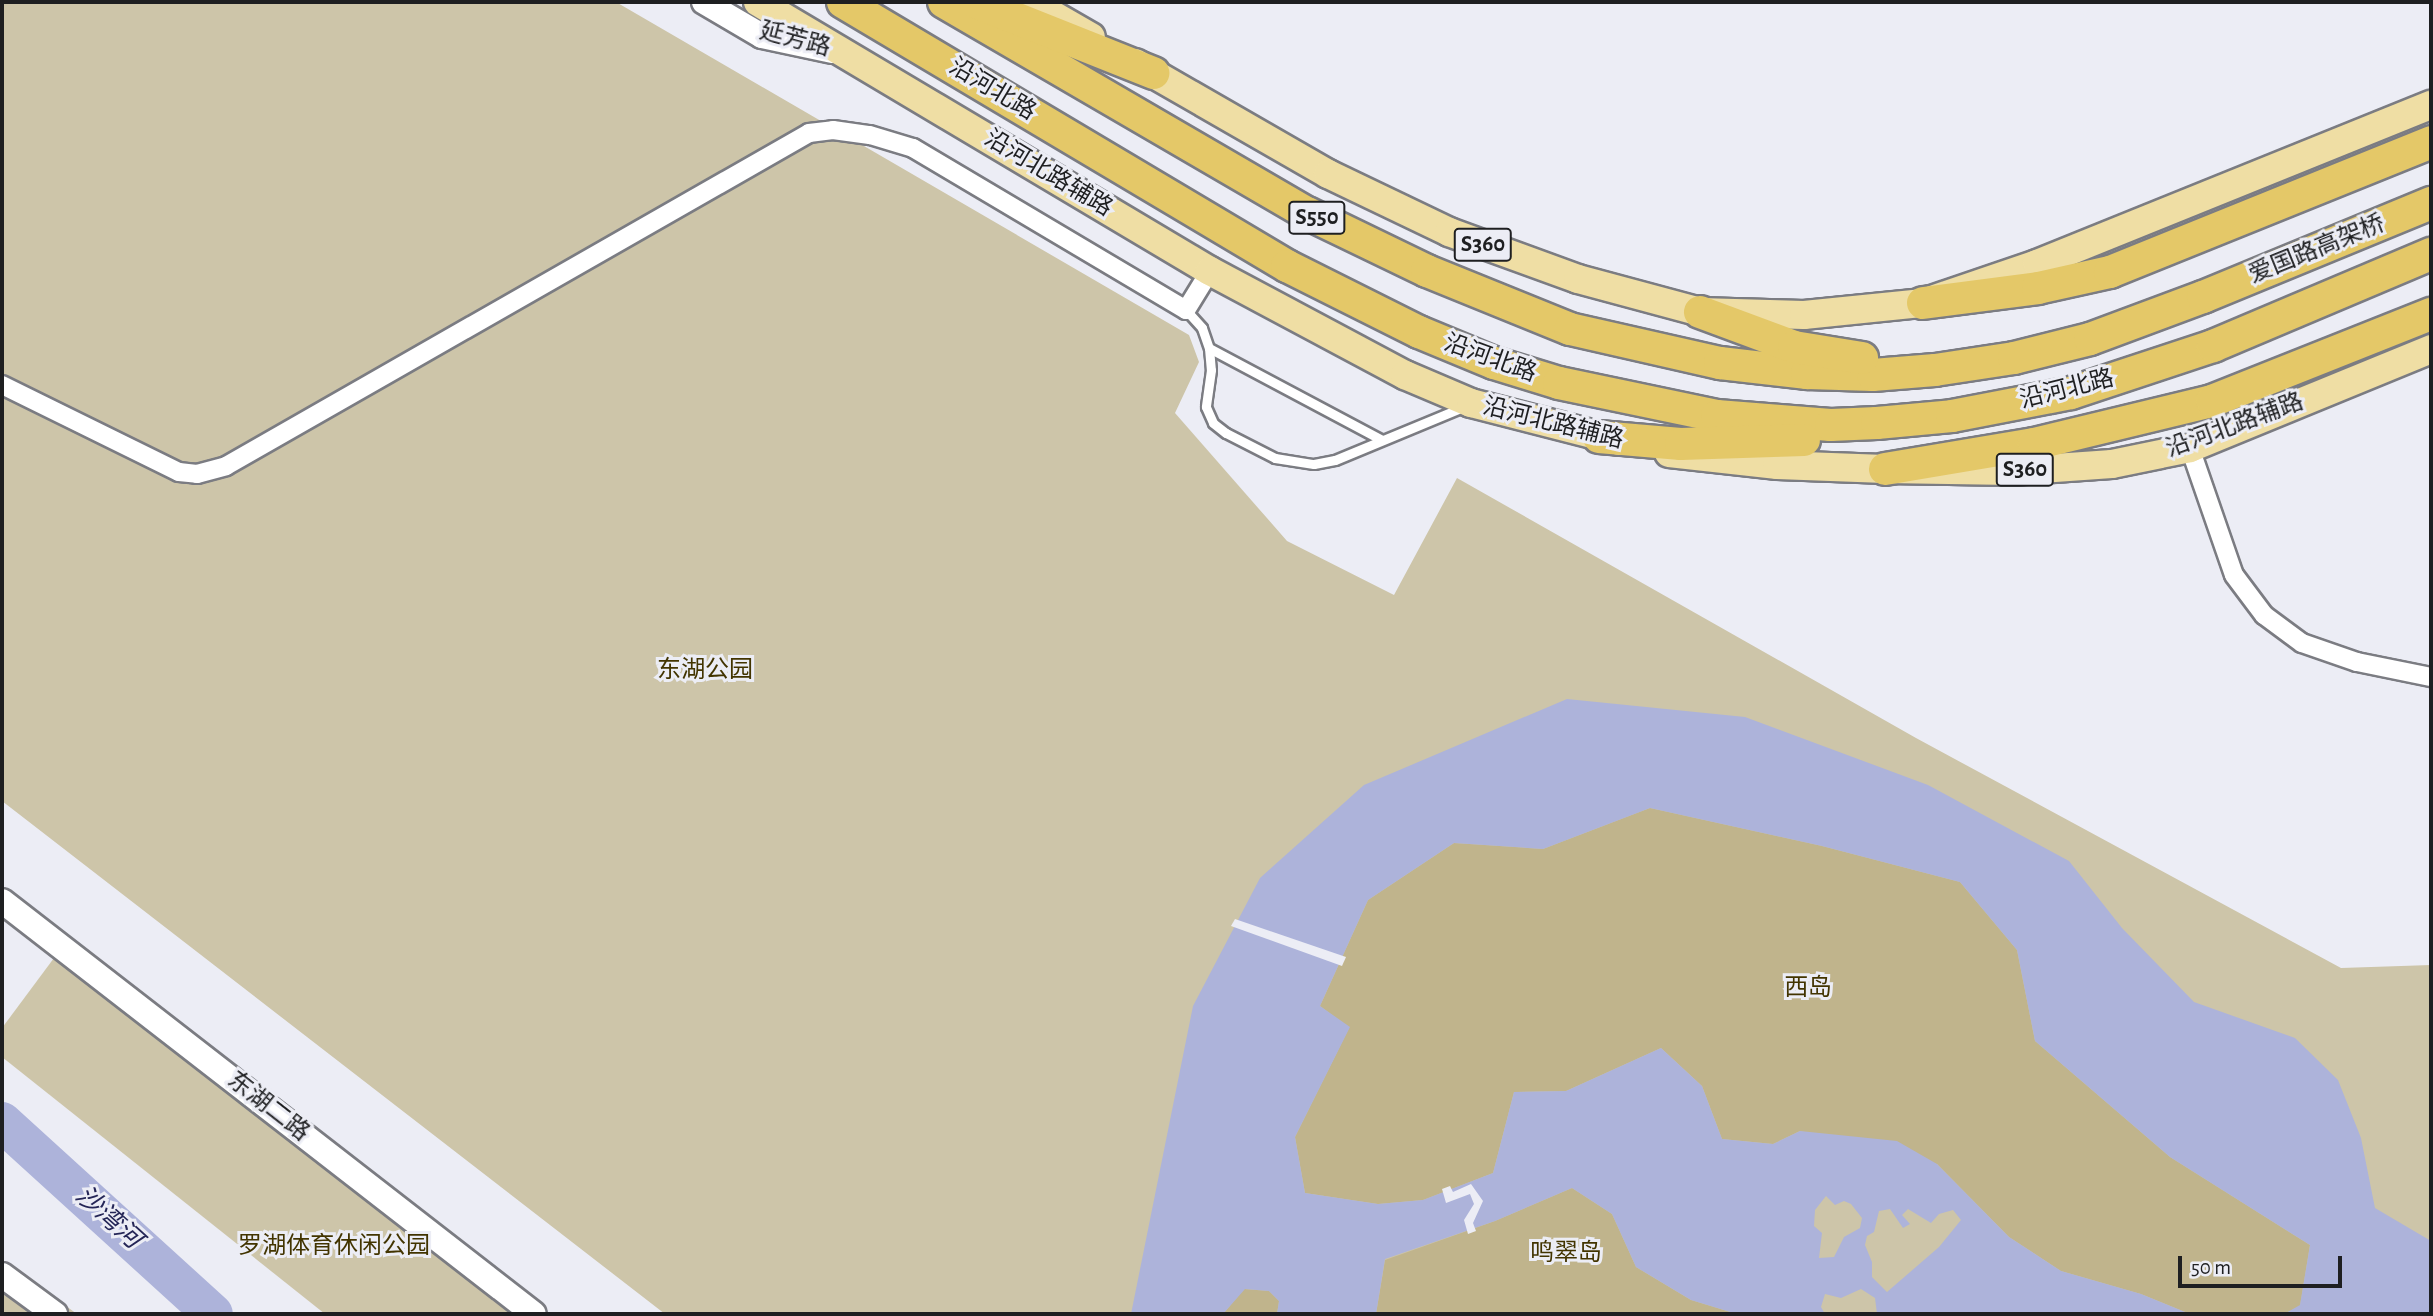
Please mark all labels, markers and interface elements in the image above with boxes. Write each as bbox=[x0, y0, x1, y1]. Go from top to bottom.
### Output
street label: 延芳路 bbox=[756, 17, 834, 63]
street label: 沿河北路 bbox=[943, 53, 1041, 127]
street label: 沿河北路辅路 bbox=[979, 125, 1117, 223]
road number: S550 bbox=[1287, 198, 1347, 238]
street label: 爱国路高架桥 bbox=[2245, 210, 2389, 290]
road number: S360 bbox=[1453, 226, 1513, 264]
street label: 沿河北路 bbox=[1440, 329, 1540, 389]
street label: 沿河北路 bbox=[2017, 364, 2117, 416]
street label: 沿河北路辅路 bbox=[2162, 388, 2308, 464]
street label: 沿河北路辅路 bbox=[1480, 393, 1626, 455]
road number: S360 bbox=[1995, 450, 2055, 490]
park label: 东湖公园 bbox=[657, 657, 753, 685]
park label: 西岛 bbox=[1784, 975, 1832, 1003]
street label: 东湖二路 bbox=[221, 1066, 315, 1148]
water label: 沙湾河 bbox=[69, 1180, 147, 1256]
park label: 罗湖体育休闲公园 bbox=[238, 1233, 430, 1261]
park label: 鸣翠岛 bbox=[1530, 1240, 1602, 1268]
scale bar bbox=[2181, 1242, 2346, 1286]
text: 50 m bbox=[2191, 1257, 2231, 1278]

